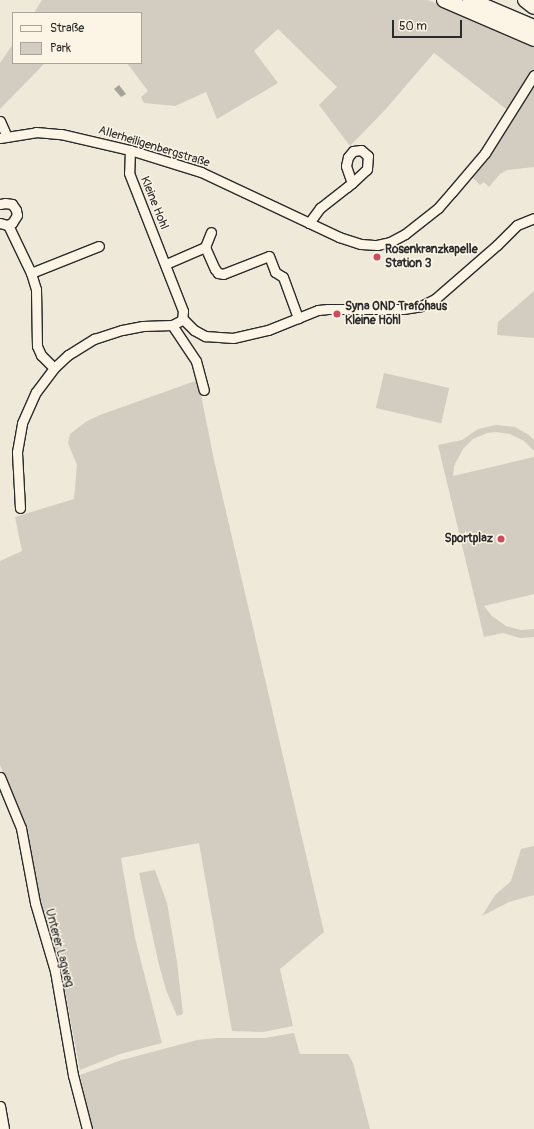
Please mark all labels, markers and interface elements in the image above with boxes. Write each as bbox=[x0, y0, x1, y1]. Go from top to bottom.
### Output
legend bbox=[12, 12, 142, 64]
scale bar bbox=[394, 12, 464, 38]
text: 50 m bbox=[399, 19, 427, 34]
text: Straße bbox=[50, 21, 84, 36]
text: Park bbox=[50, 41, 71, 56]
street label: Allerheiligenbergstraße bbox=[97, 123, 211, 171]
street label: Kleine Hohl bbox=[137, 174, 171, 232]
place label: Rosenkranzkapelle Station 3 bbox=[385, 243, 478, 271]
marker: Rosenkranzkapelle Station 3 bbox=[372, 252, 382, 262]
place label: Syna OND Trafohaus Kleine Hohl bbox=[345, 300, 447, 328]
marker: Syna OND Trafohaus Kleine Hohl bbox=[332, 309, 342, 319]
place label: Sportplaz bbox=[444, 532, 493, 546]
marker: Sportplaz bbox=[496, 534, 506, 544]
street label: Unterer Lagweg bbox=[42, 907, 76, 989]

